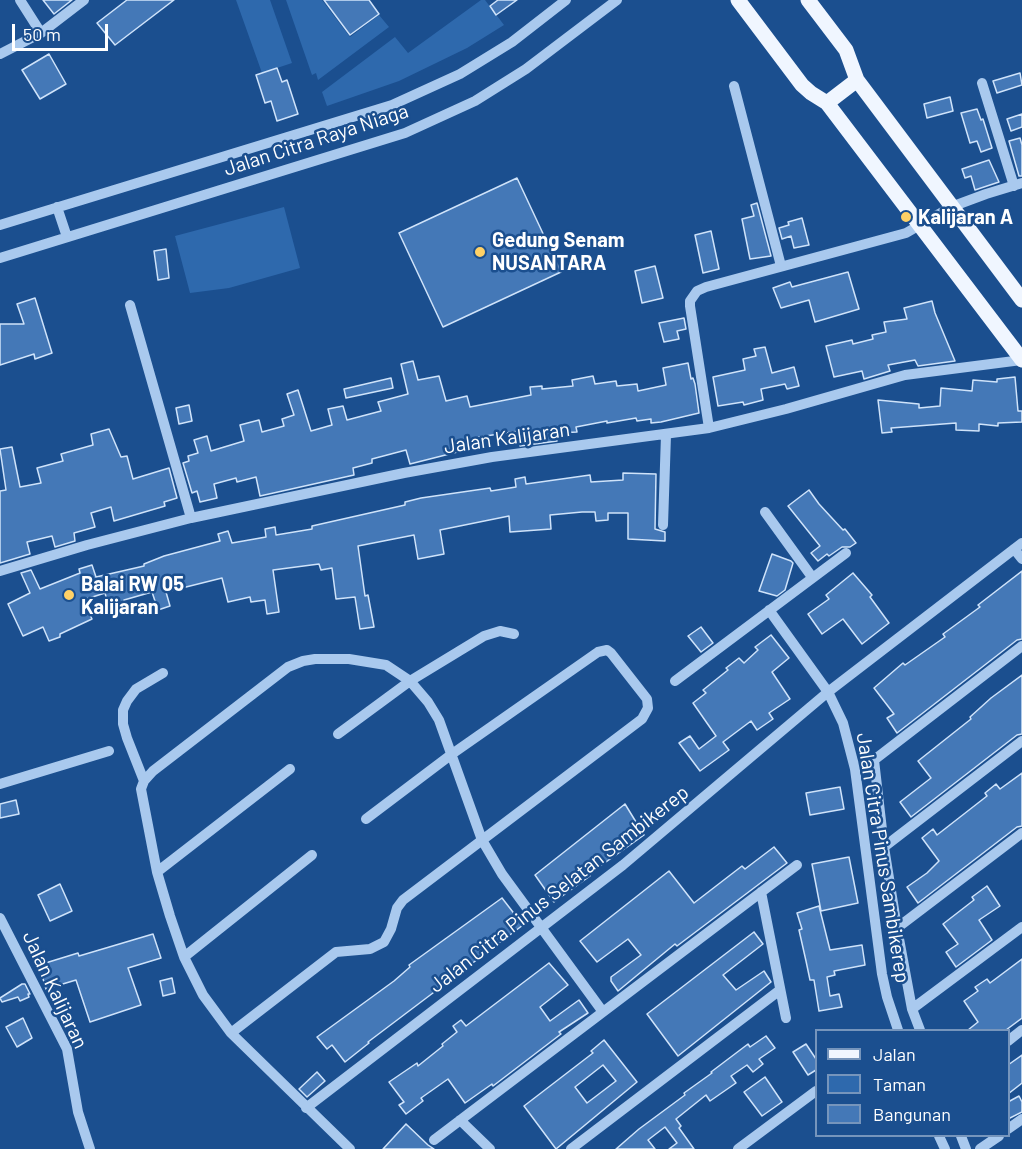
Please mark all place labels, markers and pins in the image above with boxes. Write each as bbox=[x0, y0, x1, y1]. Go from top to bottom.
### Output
place label: Kalijaran A bbox=[918, 205, 1013, 229]
marker: Kalijaran A bbox=[899, 210, 913, 224]
place label: Gedung Senam NUSANTARA bbox=[492, 228, 624, 275]
marker: Gedung Senam NUSANTARA bbox=[473, 245, 487, 259]
place label: Balai RW 05 Kalijaran bbox=[81, 572, 184, 619]
marker: Balai RW 05 Kalijaran bbox=[62, 588, 76, 602]

